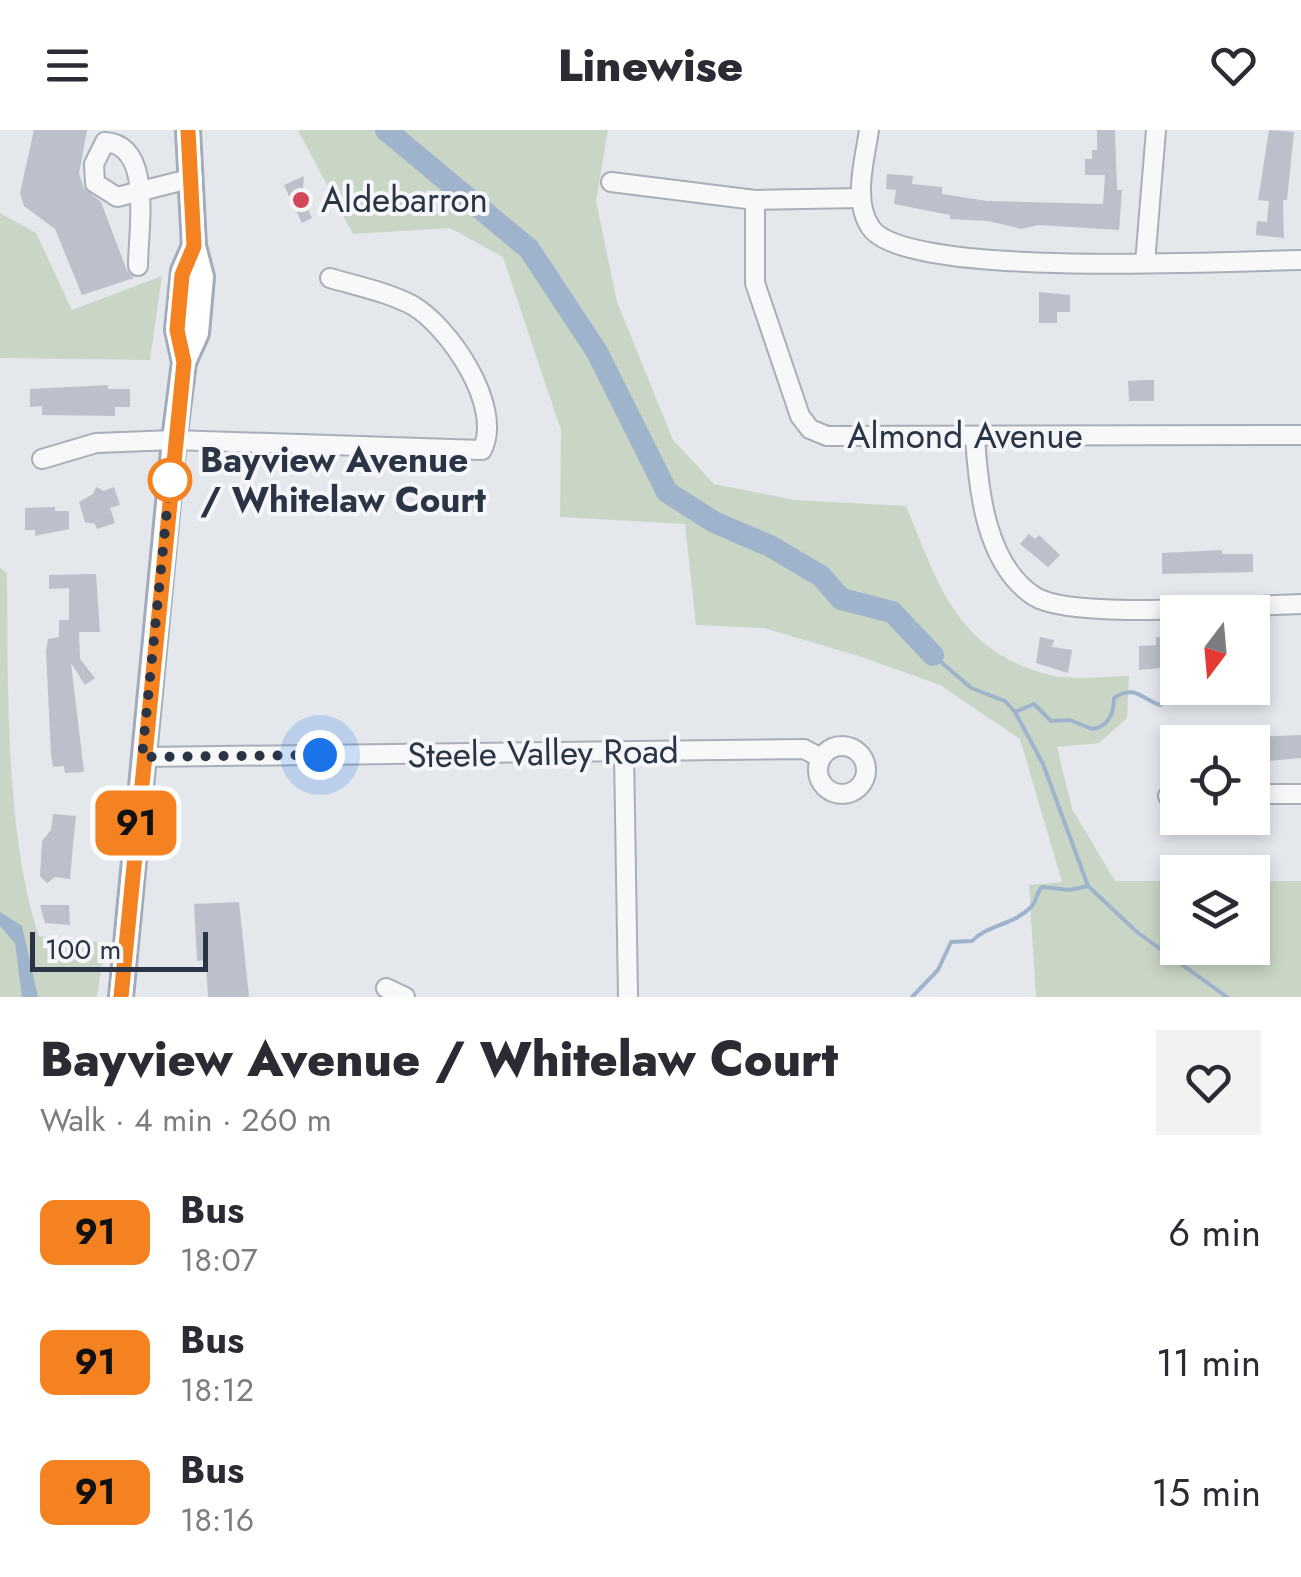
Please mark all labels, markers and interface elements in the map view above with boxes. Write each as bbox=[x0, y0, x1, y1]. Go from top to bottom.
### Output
text: Linewise bbox=[558, 33, 743, 98]
icon: menu bbox=[40, 38, 95, 93]
icon: heart bbox=[1206, 38, 1261, 93]
place label: Aldebarron bbox=[321, 175, 488, 225]
marker: Aldebarron bbox=[290, 189, 312, 211]
street label: Almond Avenue bbox=[847, 411, 1083, 461]
place label: Bayview Avenue / Whitelaw Court bbox=[200, 435, 486, 525]
marker: Bayview Avenue / Whitelaw Court bbox=[149, 459, 191, 501]
north arrow bbox=[1160, 595, 1270, 705]
map controls bbox=[1160, 595, 1270, 965]
button: locate bbox=[1160, 725, 1270, 835]
street label: Steele Valley Road bbox=[407, 726, 679, 780]
your location bbox=[295, 730, 345, 780]
line badge: 91 bbox=[91, 790, 181, 856]
text: 91 bbox=[115, 798, 157, 848]
button: layers bbox=[1160, 855, 1270, 965]
scale bar bbox=[30, 927, 208, 971]
text: 100 m bbox=[45, 929, 121, 970]
text: Bayview Avenue / Whitelaw Court bbox=[40, 1025, 838, 1094]
button: heart bbox=[1156, 1030, 1261, 1135]
text: Walk · 4 min · 260 m bbox=[40, 1097, 332, 1143]
text: Bus bbox=[180, 1182, 244, 1237]
text: 6 min bbox=[1168, 1205, 1261, 1260]
text: 91 bbox=[74, 1207, 116, 1257]
text: 18:07 bbox=[180, 1237, 257, 1283]
text: Bus bbox=[180, 1312, 244, 1367]
text: 11 min bbox=[1156, 1335, 1261, 1390]
text: 91 bbox=[74, 1337, 116, 1387]
text: 18:12 bbox=[180, 1367, 254, 1413]
text: Bus bbox=[180, 1442, 244, 1497]
text: 15 min bbox=[1152, 1465, 1261, 1520]
text: 91 bbox=[74, 1467, 116, 1517]
text: 18:16 bbox=[180, 1497, 254, 1543]

